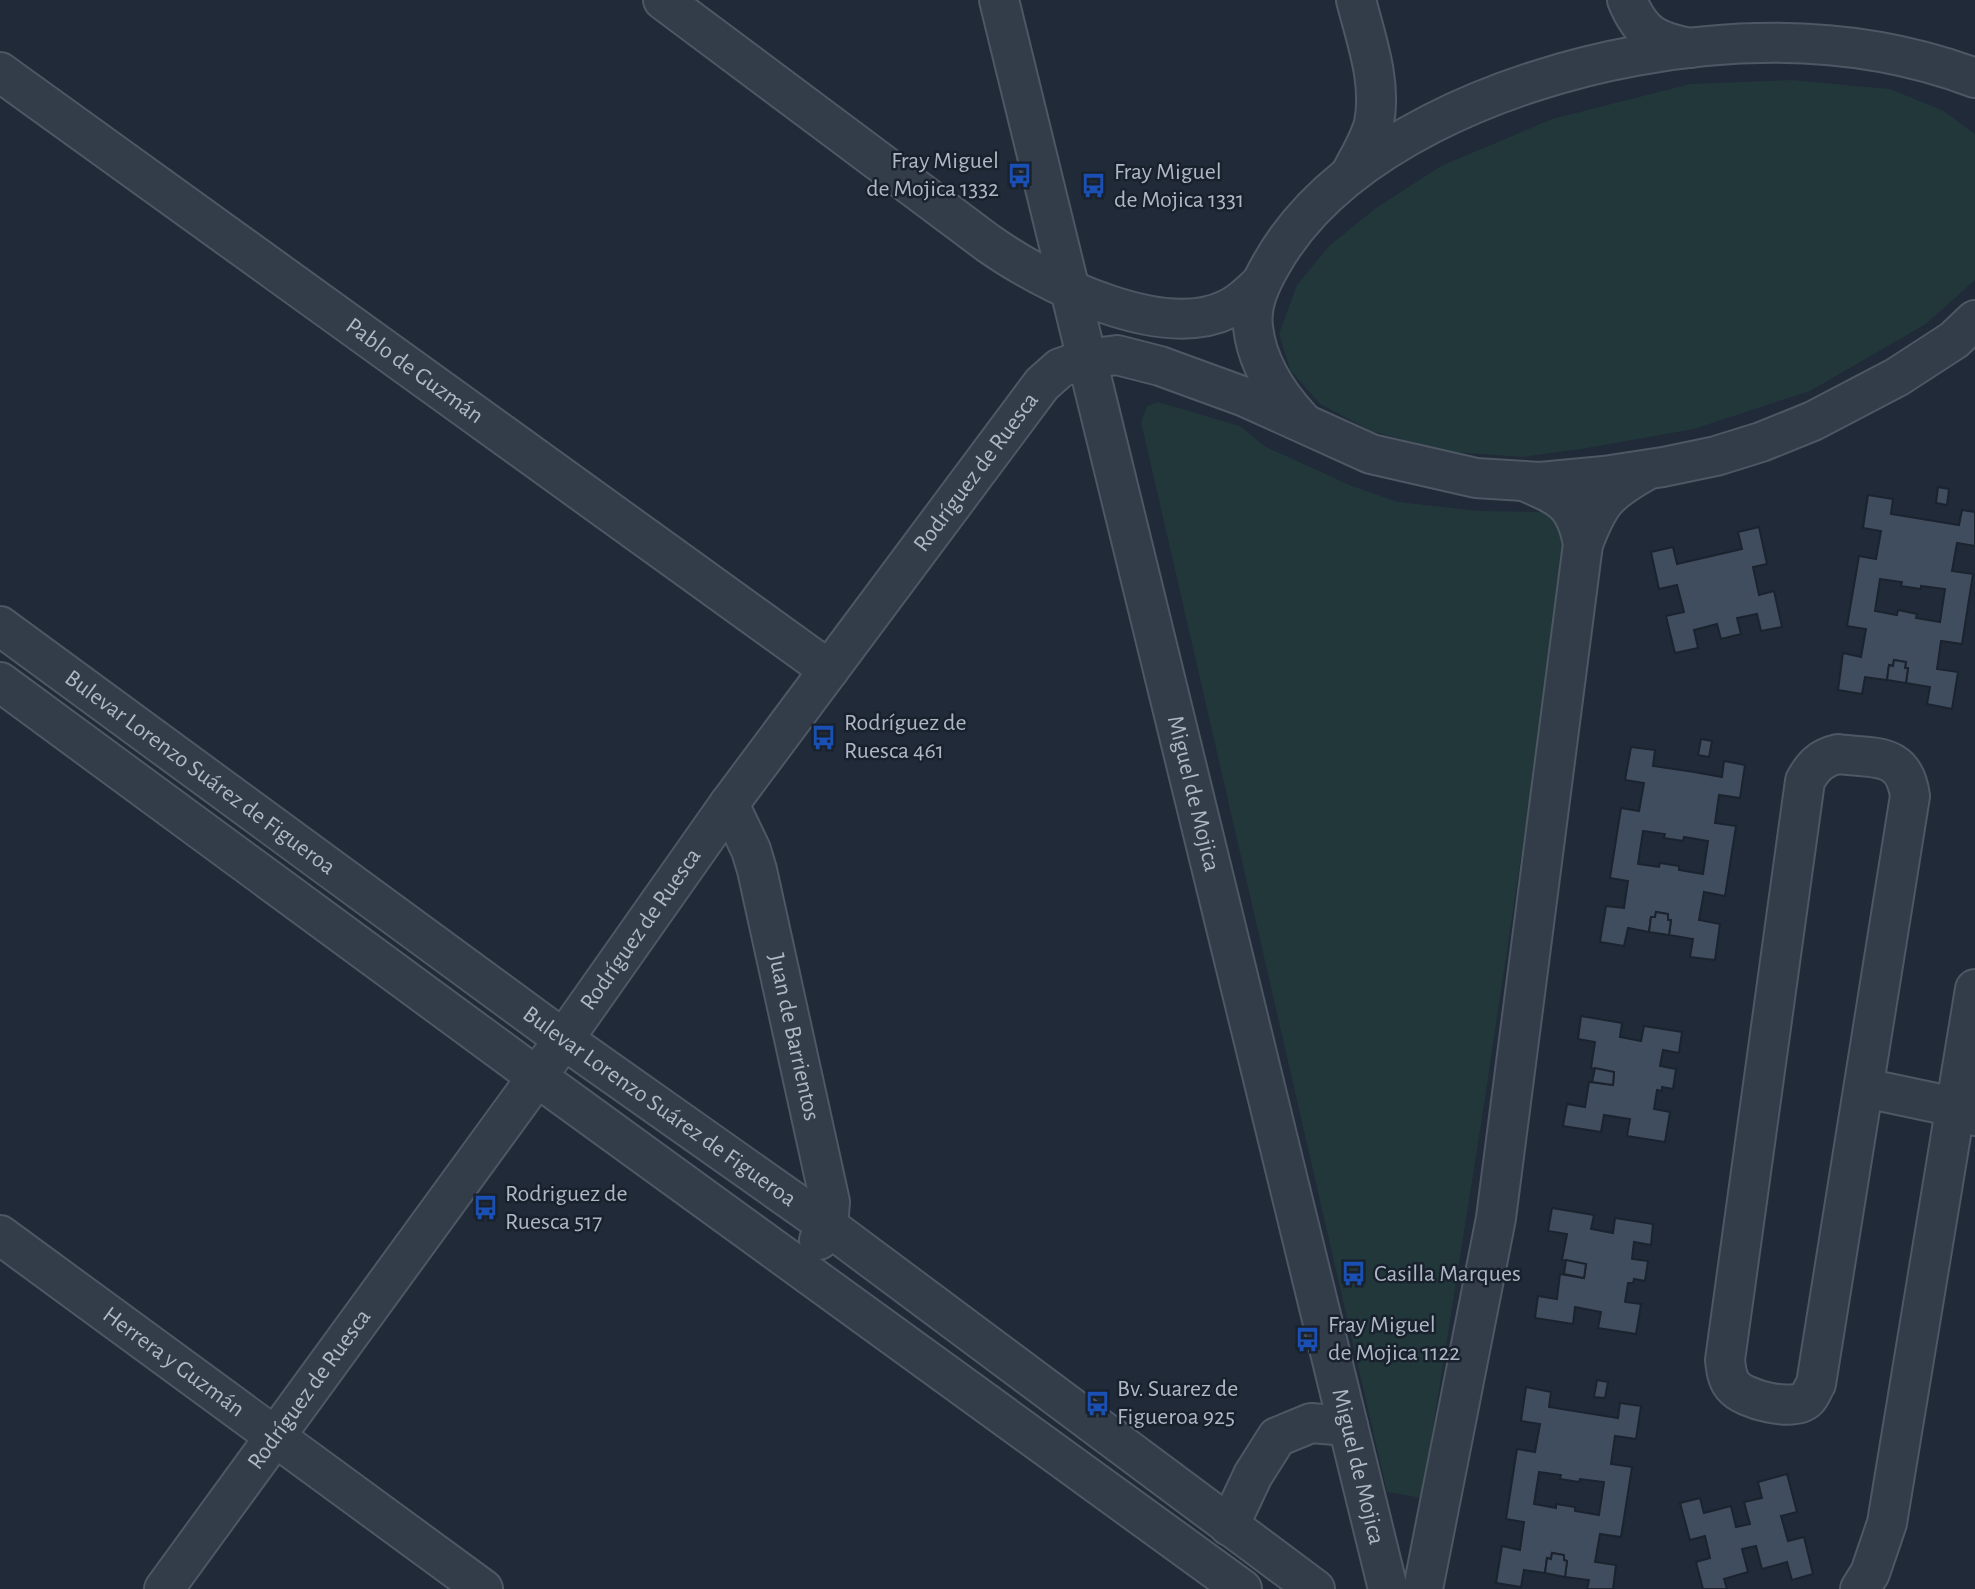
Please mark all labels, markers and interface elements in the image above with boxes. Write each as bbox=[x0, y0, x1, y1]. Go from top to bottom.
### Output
place label: Fray Miguel de Mojica 1332 bbox=[866, 149, 999, 201]
place label: Fray Miguel de Mojica 1331 bbox=[1114, 160, 1244, 212]
bus stop icon: Fray Miguel de Mojica 1332 bbox=[1005, 161, 1033, 189]
bus stop icon: Fray Miguel de Mojica 1331 bbox=[1080, 172, 1108, 200]
street label: Pablo de Guzmán bbox=[341, 314, 488, 428]
street label: Rodríguez de Ruesca bbox=[909, 388, 1043, 556]
street label: Bulevar Lorenzo Suárez de Figueroa bbox=[60, 666, 340, 880]
place label: Rodríguez de Ruesca 461 bbox=[844, 711, 967, 763]
street label: Miguel de Mojica bbox=[1163, 713, 1224, 874]
bus stop icon: Rodríguez de Ruesca 461 bbox=[810, 723, 838, 751]
street label: Rodríguez de Ruesca bbox=[576, 844, 706, 1015]
street label: Juan de Barrientos bbox=[764, 951, 824, 1123]
street label: Bulevar Lorenzo Suárez de Figueroa bbox=[518, 1002, 800, 1211]
place label: Rodriguez de Ruesca 517 bbox=[505, 1182, 628, 1234]
bus stop icon: Rodriguez de Ruesca 517 bbox=[471, 1194, 499, 1222]
bus stop icon: Casilla Marques bbox=[1340, 1260, 1368, 1288]
place label: Casilla Marques bbox=[1374, 1262, 1521, 1286]
street label: Herrera y Guzmán bbox=[98, 1302, 249, 1422]
street label: Rodríguez de Ruesca bbox=[243, 1305, 376, 1474]
place label: Fray Miguel de Mojica 1122 bbox=[1328, 1313, 1460, 1365]
bus stop icon: Fray Miguel de Mojica 1122 bbox=[1294, 1325, 1322, 1353]
place label: Bv. Suarez de Figueroa 925 bbox=[1117, 1377, 1238, 1429]
street label: Miguel de Mojica bbox=[1327, 1386, 1389, 1547]
bus stop icon: Bv. Suarez de Figueroa 925 bbox=[1083, 1389, 1111, 1417]

